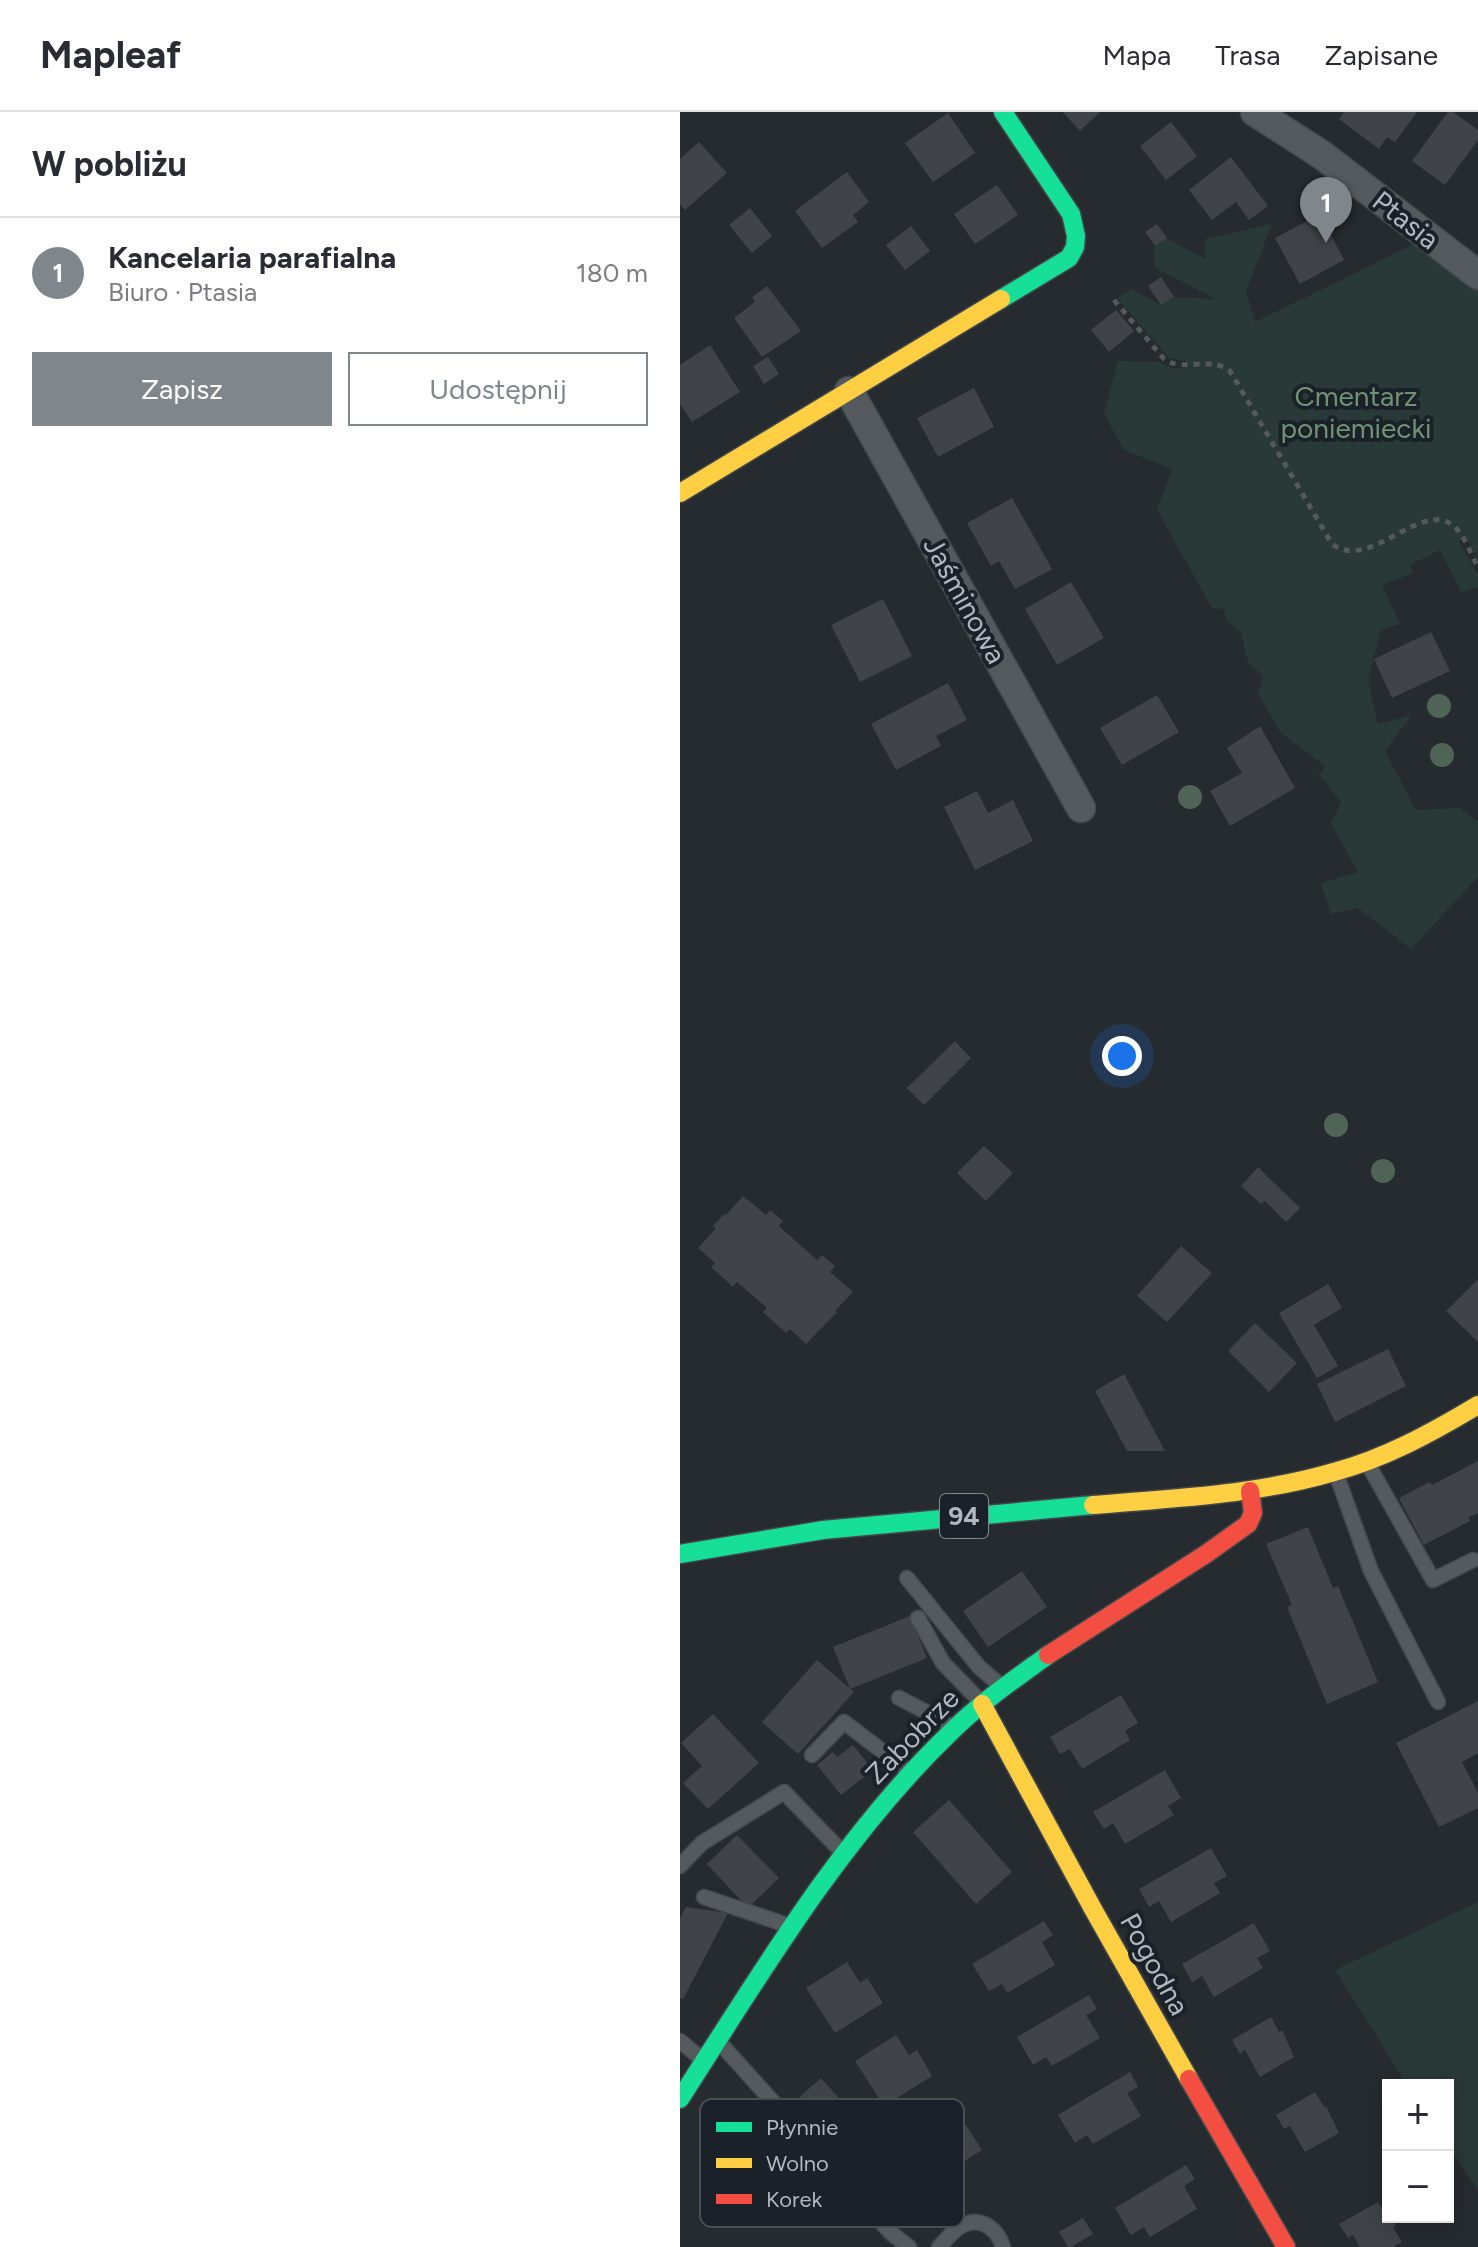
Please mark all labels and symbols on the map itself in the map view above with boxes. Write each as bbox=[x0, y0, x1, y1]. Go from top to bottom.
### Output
pin: 1 bbox=[1300, 177, 1352, 243]
street label: Ptasia bbox=[1366, 184, 1446, 256]
park label: Cmentarz poniemiecki bbox=[1280, 379, 1432, 445]
street label: Jaśminowa bbox=[916, 531, 1014, 669]
your location bbox=[1102, 1036, 1142, 1076]
road number: 94 bbox=[940, 1494, 988, 1538]
street label: Zabobrze bbox=[858, 1681, 966, 1791]
street label: Pogodna bbox=[1113, 1907, 1197, 2021]
legend bbox=[700, 2099, 964, 2227]
text: Płynnie bbox=[766, 2114, 838, 2141]
text: Wolno bbox=[766, 2150, 829, 2177]
text: Korek bbox=[766, 2186, 822, 2213]

